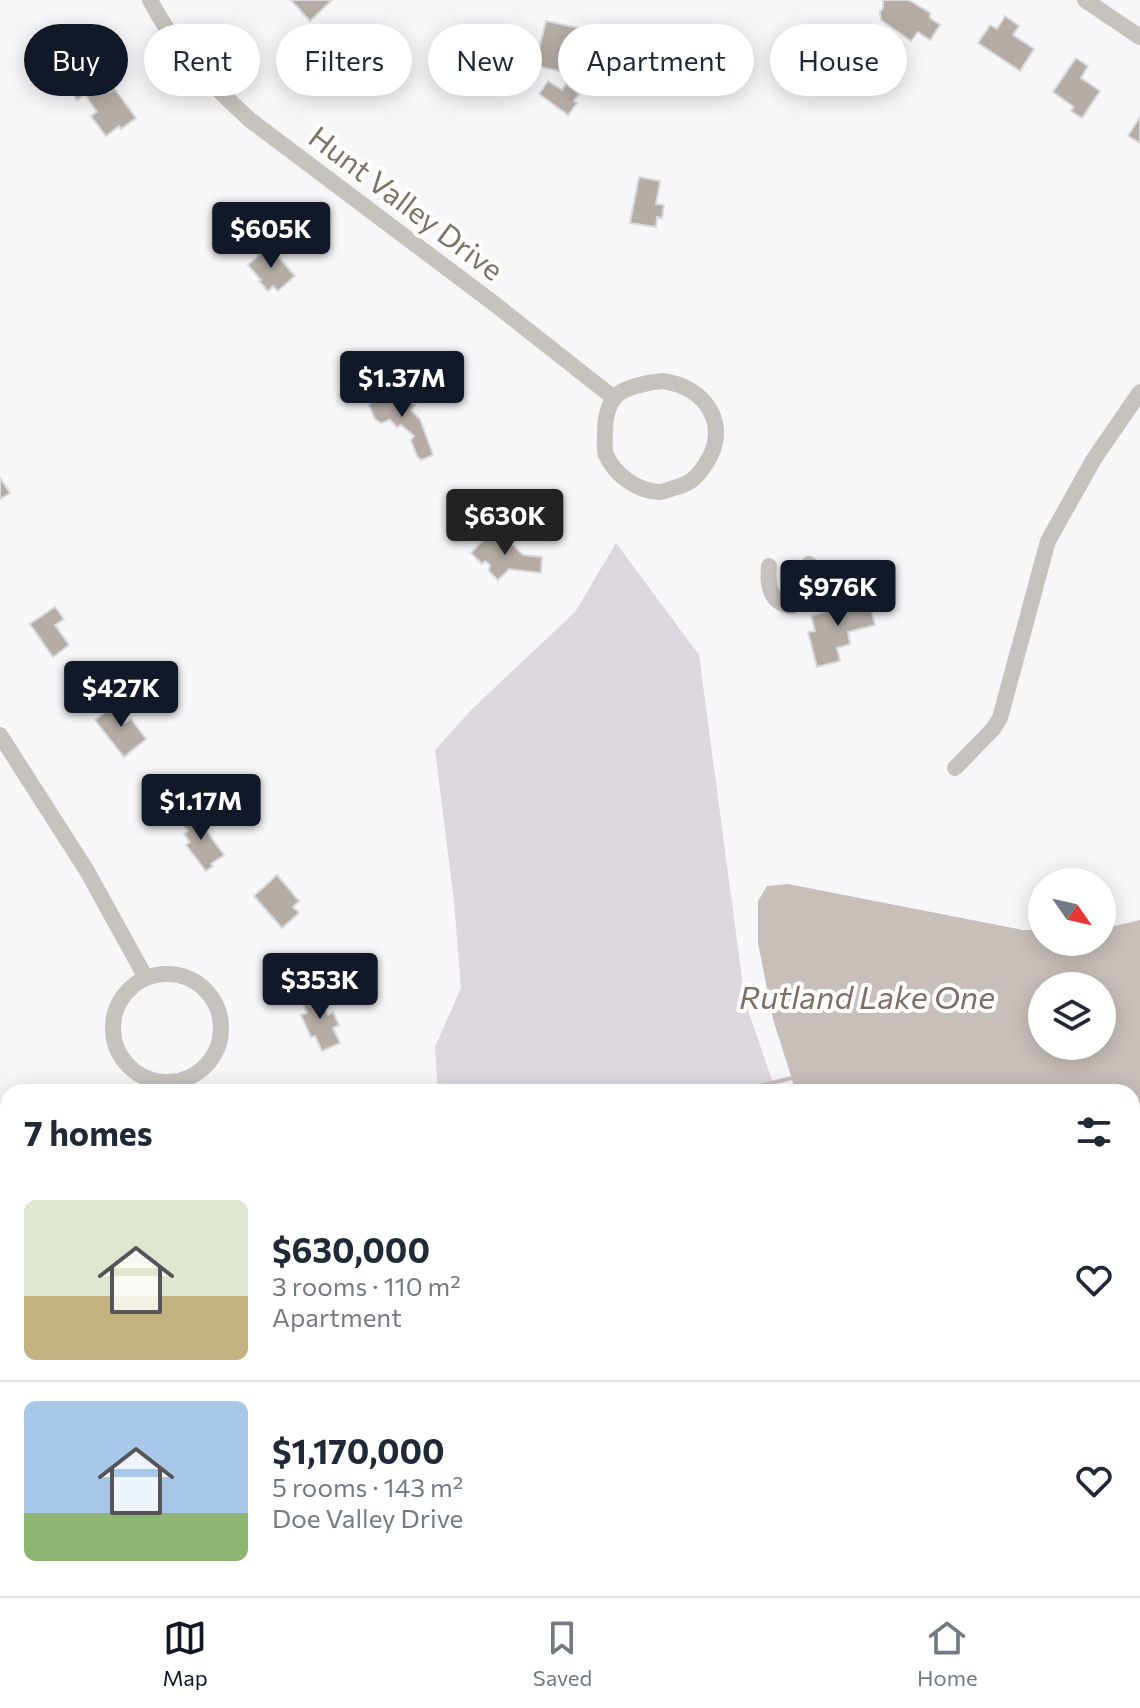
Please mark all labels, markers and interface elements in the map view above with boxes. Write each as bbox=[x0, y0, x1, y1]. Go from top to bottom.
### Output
chip: Buy bbox=[24, 24, 128, 96]
chip: Rent bbox=[144, 24, 260, 96]
chip: Filters bbox=[276, 24, 412, 96]
chip: New bbox=[428, 24, 542, 96]
chip: Apartment bbox=[558, 24, 754, 96]
chip: House bbox=[770, 24, 907, 96]
street label: Hunt Valley Drive bbox=[303, 117, 511, 287]
pin: $605K bbox=[215, 202, 327, 270]
text: $605K bbox=[230, 212, 312, 243]
pin: $1.37M bbox=[337, 351, 467, 419]
text: $1.37M bbox=[358, 361, 446, 392]
pin: $630K bbox=[449, 489, 561, 557]
text: $630K bbox=[464, 499, 546, 530]
pin: $976K bbox=[782, 560, 894, 628]
text: $976K bbox=[798, 570, 878, 601]
pin: $427K bbox=[65, 661, 177, 729]
text: $427K bbox=[82, 671, 160, 702]
pin: $1.17M bbox=[136, 774, 266, 842]
text: $1.17M bbox=[160, 784, 242, 815]
north arrow bbox=[1028, 868, 1116, 956]
map controls bbox=[1028, 868, 1116, 1060]
pin: $353K bbox=[264, 953, 376, 1021]
text: $353K bbox=[281, 963, 359, 994]
button: layers bbox=[1028, 972, 1116, 1060]
water label: Rutland Lake One bbox=[739, 976, 995, 1016]
icon: filters bbox=[1072, 1110, 1116, 1154]
text: 7 homes bbox=[24, 1111, 153, 1153]
text: $630,000 bbox=[272, 1228, 430, 1270]
icon: home bbox=[88, 1232, 184, 1328]
icon: heart bbox=[1072, 1258, 1116, 1302]
text: 3 rooms · 110 m² bbox=[272, 1270, 461, 1301]
text: Apartment bbox=[272, 1301, 402, 1332]
text: $1,170,000 bbox=[272, 1429, 445, 1471]
icon: home bbox=[88, 1433, 184, 1529]
icon: heart bbox=[1072, 1459, 1116, 1503]
text: 5 rooms · 143 m² bbox=[272, 1471, 463, 1502]
text: Doe Valley Drive bbox=[272, 1502, 463, 1533]
tab: Map bbox=[162, 1616, 208, 1691]
tab: Saved bbox=[533, 1616, 592, 1691]
tab: Home bbox=[917, 1616, 978, 1691]

